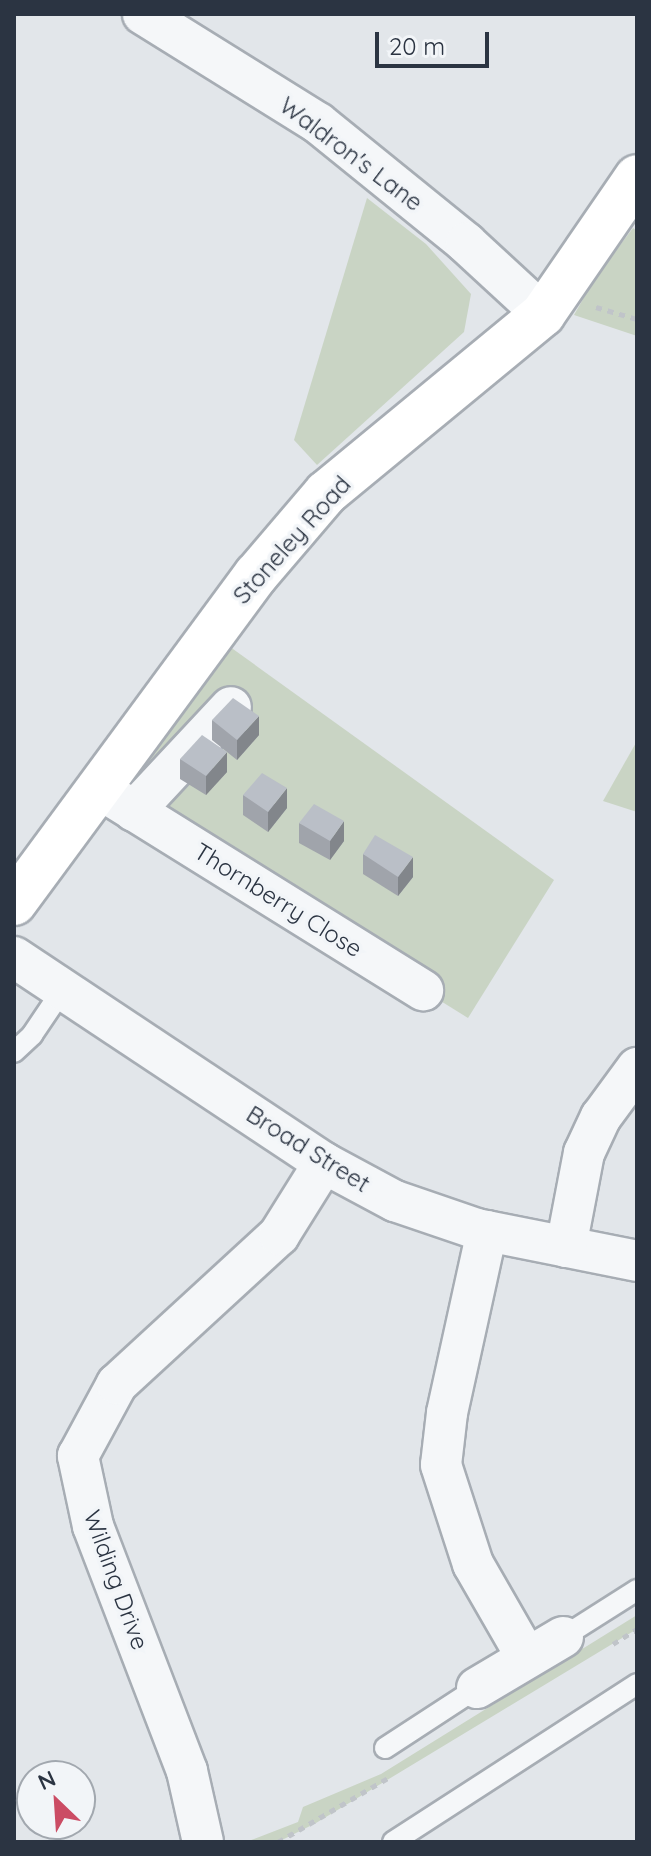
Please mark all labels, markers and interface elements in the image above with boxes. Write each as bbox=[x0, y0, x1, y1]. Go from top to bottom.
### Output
scale bar bbox=[379, 16, 493, 66]
text: 20 m bbox=[389, 31, 445, 61]
street label: Waldron's Lane bbox=[274, 91, 428, 217]
street label: Stoneley Road bbox=[227, 470, 357, 610]
street label: Thornberry Close bbox=[189, 837, 367, 963]
street label: Broad Street bbox=[241, 1100, 375, 1198]
street label: Wilding Drive bbox=[77, 1506, 155, 1654]
north arrow bbox=[16, 1760, 96, 1840]
text: N bbox=[33, 1764, 60, 1796]

